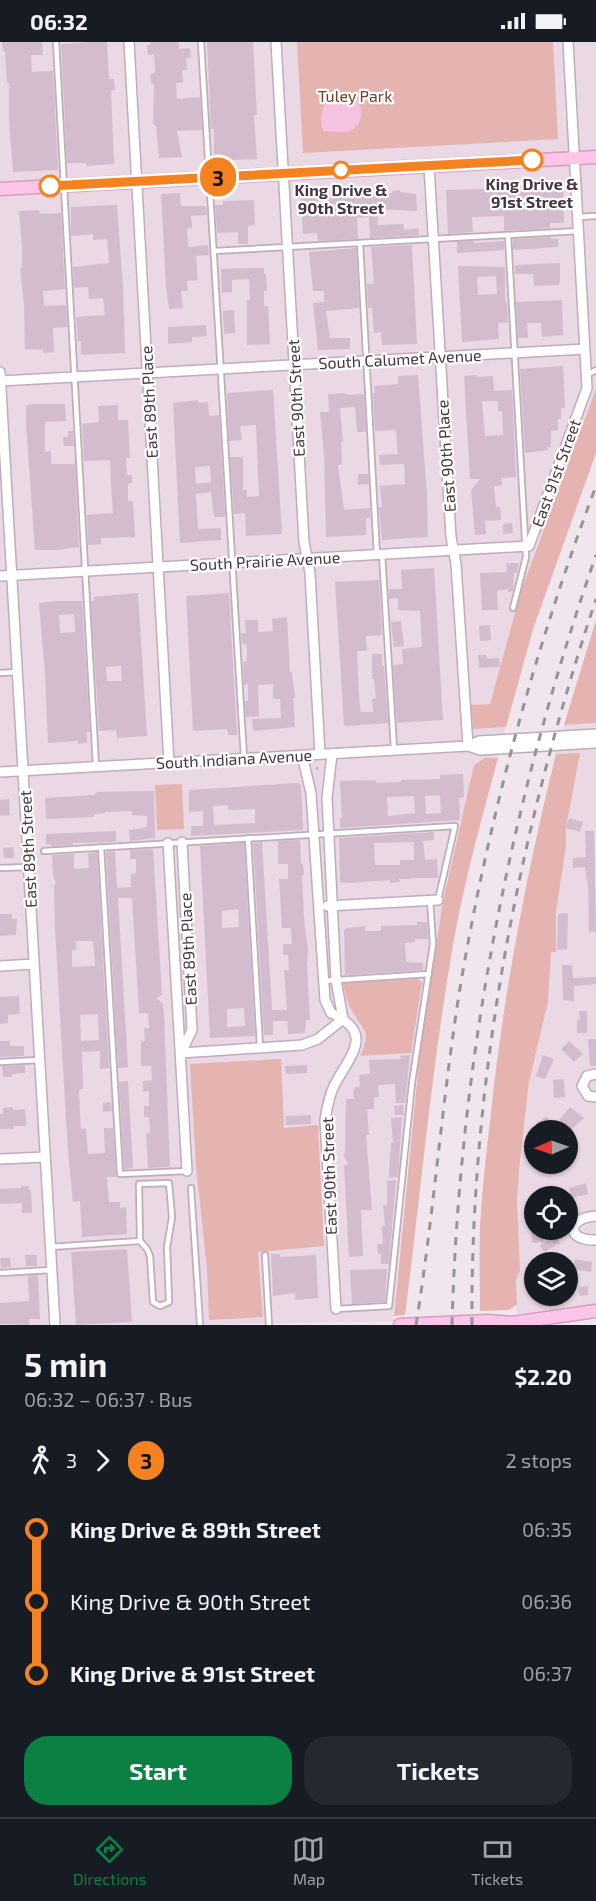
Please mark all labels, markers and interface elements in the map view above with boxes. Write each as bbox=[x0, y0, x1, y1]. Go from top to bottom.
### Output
text: 06:32 bbox=[30, 8, 88, 34]
park label: Tuley Park bbox=[318, 86, 392, 105]
marker: King Drive & 91st Street bbox=[521, 149, 543, 171]
line badge: 3 bbox=[198, 158, 238, 196]
marker: King Drive & 90th Street bbox=[332, 161, 350, 179]
text: 3 bbox=[212, 165, 224, 190]
place label: King Drive & 91st Street bbox=[486, 174, 578, 211]
unlabelled marker bbox=[39, 175, 61, 197]
place label: King Drive & 90th Street bbox=[295, 180, 387, 217]
street label: East 90th Street bbox=[283, 339, 308, 457]
street label: East 89th Place bbox=[136, 345, 161, 459]
street label: South Calumet Avenue bbox=[318, 345, 482, 372]
street label: East 90th Place bbox=[432, 399, 459, 513]
street label: East 91st Street bbox=[527, 416, 584, 529]
street label: South Prairie Avenue bbox=[189, 547, 341, 574]
street label: South Indiana Avenue bbox=[155, 745, 313, 772]
street label: East 89th Street bbox=[15, 790, 40, 908]
street label: East 89th Place bbox=[175, 892, 200, 1006]
street label: East 90th Street bbox=[317, 1117, 340, 1235]
north arrow bbox=[524, 1120, 578, 1174]
map controls bbox=[524, 1120, 578, 1306]
button: locate bbox=[524, 1186, 578, 1240]
button: layers bbox=[524, 1252, 578, 1306]
text: 5 min bbox=[24, 1344, 107, 1384]
text: $2.20 bbox=[514, 1363, 572, 1389]
text: 06:32 – 06:37 · Bus bbox=[24, 1387, 193, 1411]
icon: walk bbox=[24, 1444, 57, 1477]
icon: forward bbox=[86, 1444, 119, 1477]
text: 3 bbox=[66, 1448, 77, 1472]
text: 3 bbox=[140, 1448, 152, 1473]
text: 2 stops bbox=[505, 1448, 572, 1472]
text: King Drive & 89th Street bbox=[70, 1516, 321, 1542]
text: 06:35 bbox=[522, 1517, 572, 1541]
text: King Drive & 90th Street bbox=[70, 1588, 311, 1614]
text: 06:36 bbox=[521, 1589, 572, 1613]
text: King Drive & 91st Street bbox=[70, 1660, 315, 1686]
text: 06:37 bbox=[522, 1661, 572, 1685]
button: Start bbox=[24, 1736, 292, 1805]
button: Tickets bbox=[304, 1736, 572, 1805]
tab: Directions bbox=[73, 1833, 147, 1888]
tab: Map bbox=[292, 1833, 325, 1888]
tab: Tickets bbox=[471, 1833, 523, 1888]

